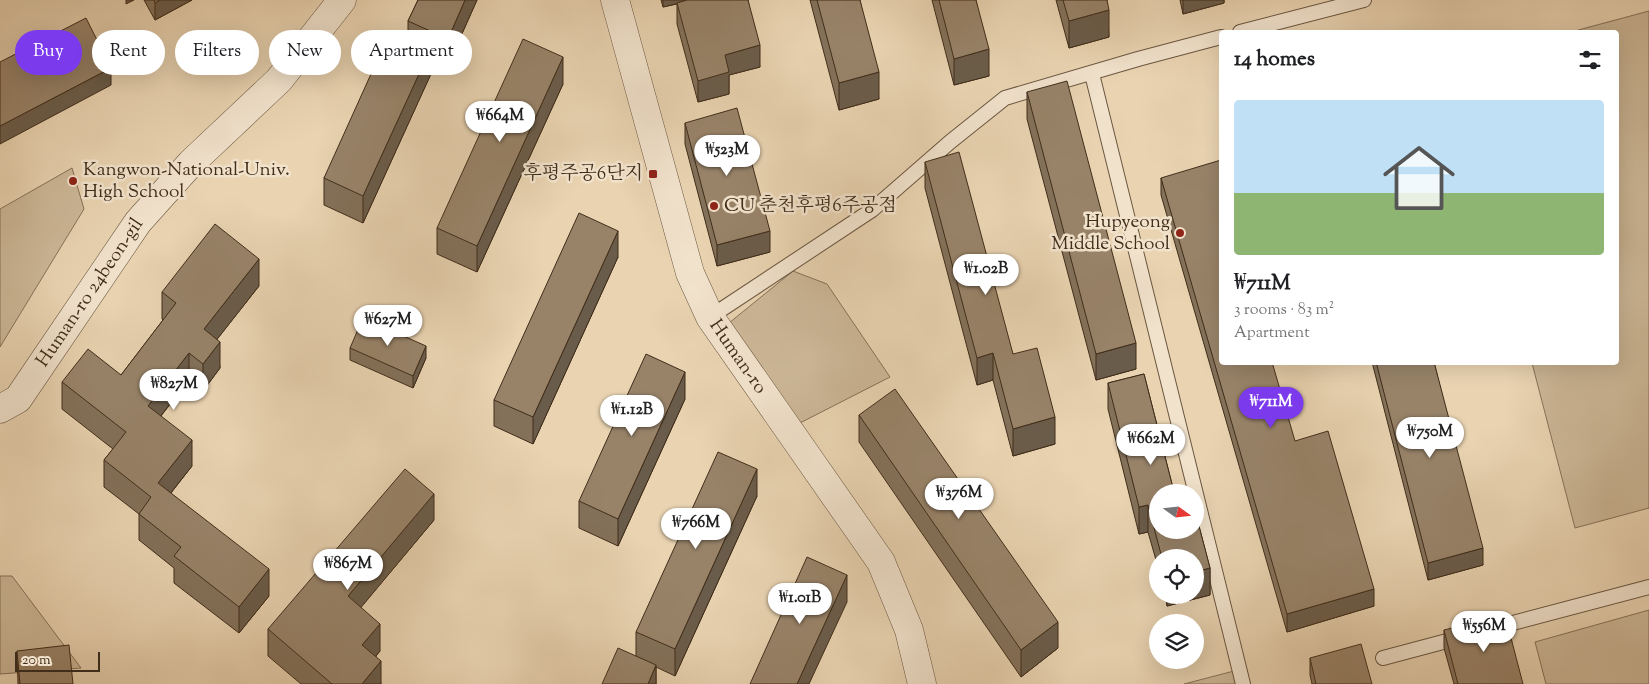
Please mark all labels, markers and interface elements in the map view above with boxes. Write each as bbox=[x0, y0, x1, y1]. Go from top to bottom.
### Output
chip: Buy bbox=[15, 30, 82, 75]
chip: Rent bbox=[92, 30, 165, 75]
chip: Filters bbox=[175, 30, 259, 75]
chip: New bbox=[269, 30, 341, 75]
chip: Apartment bbox=[351, 30, 472, 75]
text: 14 homes bbox=[1234, 45, 1315, 75]
icon: filters bbox=[1576, 46, 1604, 74]
pin: ₩664M bbox=[465, 100, 535, 143]
text: ₩664M bbox=[476, 105, 524, 128]
icon: home bbox=[1374, 133, 1464, 223]
pin: ₩523M bbox=[692, 134, 762, 177]
text: ₩523M bbox=[705, 139, 749, 162]
place label: Kangwon-National-Univ. High School bbox=[83, 157, 290, 206]
place label: 후평주공6단지 bbox=[523, 161, 643, 188]
marker: 후평주공6단지 bbox=[647, 168, 659, 180]
marker: Kangwon-National-Univ. High School bbox=[67, 175, 79, 187]
place label: CU 춘천후평6주공점 bbox=[724, 193, 897, 220]
marker: CU 춘천후평6주공점 bbox=[708, 200, 720, 212]
place label: Hupyeong Middle School bbox=[1051, 209, 1170, 258]
street label: Human-ro 24beon-gil bbox=[30, 213, 150, 373]
marker: Hupyeong Middle School bbox=[1174, 227, 1186, 239]
pin: ₩1.02B bbox=[945, 254, 1027, 296]
text: ₩1.02B bbox=[964, 258, 1008, 281]
text: ₩711M bbox=[1234, 269, 1290, 299]
text: 3 rooms · 83 m² bbox=[1234, 299, 1334, 322]
pin: ₩627M bbox=[353, 304, 423, 347]
text: ₩627M bbox=[364, 309, 412, 332]
street label: Human-ro bbox=[702, 314, 773, 400]
text: Apartment bbox=[1234, 322, 1310, 345]
pin: ₩827M bbox=[139, 368, 209, 411]
text: ₩827M bbox=[150, 373, 198, 396]
pin: ₩711M bbox=[1236, 386, 1306, 429]
text: ₩711M bbox=[1249, 391, 1293, 414]
pin: ₩1.12B bbox=[591, 394, 673, 437]
text: ₩1.12B bbox=[611, 399, 653, 422]
pin: ₩750M bbox=[1395, 416, 1465, 459]
text: ₩750M bbox=[1407, 421, 1453, 444]
pin: ₩662M bbox=[1116, 424, 1186, 466]
text: ₩662M bbox=[1127, 428, 1175, 451]
pin: ₩376M bbox=[924, 478, 994, 520]
text: ₩376M bbox=[936, 482, 982, 505]
north arrow bbox=[1149, 484, 1204, 539]
map controls bbox=[1149, 484, 1204, 669]
pin: ₩766M bbox=[661, 508, 731, 550]
text: ₩766M bbox=[672, 512, 720, 535]
pin: ₩867M bbox=[313, 548, 383, 591]
button: locate bbox=[1149, 549, 1204, 604]
text: ₩867M bbox=[324, 553, 372, 576]
pin: ₩1.01B bbox=[759, 582, 841, 625]
text: ₩1.01B bbox=[779, 587, 821, 610]
pin: ₩556M bbox=[1449, 610, 1519, 653]
button: layers bbox=[1149, 614, 1204, 669]
text: ₩556M bbox=[1462, 615, 1506, 638]
scale bar bbox=[15, 649, 100, 672]
text: 20 m bbox=[22, 651, 51, 671]

